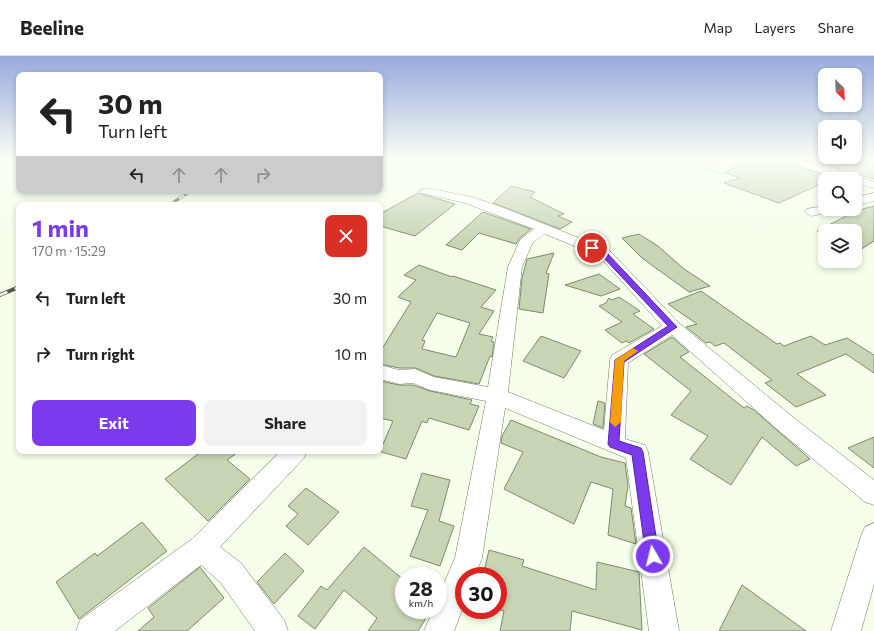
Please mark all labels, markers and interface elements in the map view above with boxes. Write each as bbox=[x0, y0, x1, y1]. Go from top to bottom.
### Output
text: Beeline bbox=[20, 16, 84, 39]
text: Map bbox=[704, 19, 732, 36]
text: Layers bbox=[754, 19, 796, 36]
text: Share bbox=[818, 19, 854, 36]
north arrow bbox=[818, 68, 862, 112]
map controls bbox=[818, 68, 862, 268]
text: 30 m bbox=[98, 86, 163, 120]
icon: left bbox=[32, 88, 84, 140]
text: Turn left bbox=[98, 120, 167, 142]
button: sound bbox=[818, 120, 862, 164]
icon: left bbox=[126, 164, 148, 186]
icon: ahead bbox=[168, 164, 190, 186]
icon: ahead bbox=[210, 164, 232, 186]
icon: right bbox=[252, 164, 274, 186]
button: search bbox=[818, 172, 862, 216]
text: 1 min bbox=[32, 213, 89, 242]
button: close bbox=[325, 215, 367, 257]
button: layers bbox=[818, 224, 862, 268]
pin bbox=[575, 231, 609, 265]
icon: arrive bbox=[581, 237, 603, 259]
text: 170 m · 15:29 bbox=[32, 243, 106, 259]
icon: left bbox=[32, 287, 54, 309]
text: Turn left bbox=[66, 289, 125, 307]
text: 30 m bbox=[333, 289, 367, 307]
icon: right bbox=[32, 343, 54, 365]
text: Turn right bbox=[66, 345, 135, 363]
text: 10 m bbox=[335, 345, 367, 363]
button: Exit bbox=[32, 400, 196, 446]
button: Share bbox=[204, 400, 367, 446]
position arrow bbox=[632, 535, 674, 577]
speed limit sign: 30 bbox=[455, 567, 507, 619]
text: 28 bbox=[409, 576, 433, 600]
text: km/h bbox=[409, 597, 433, 609]

